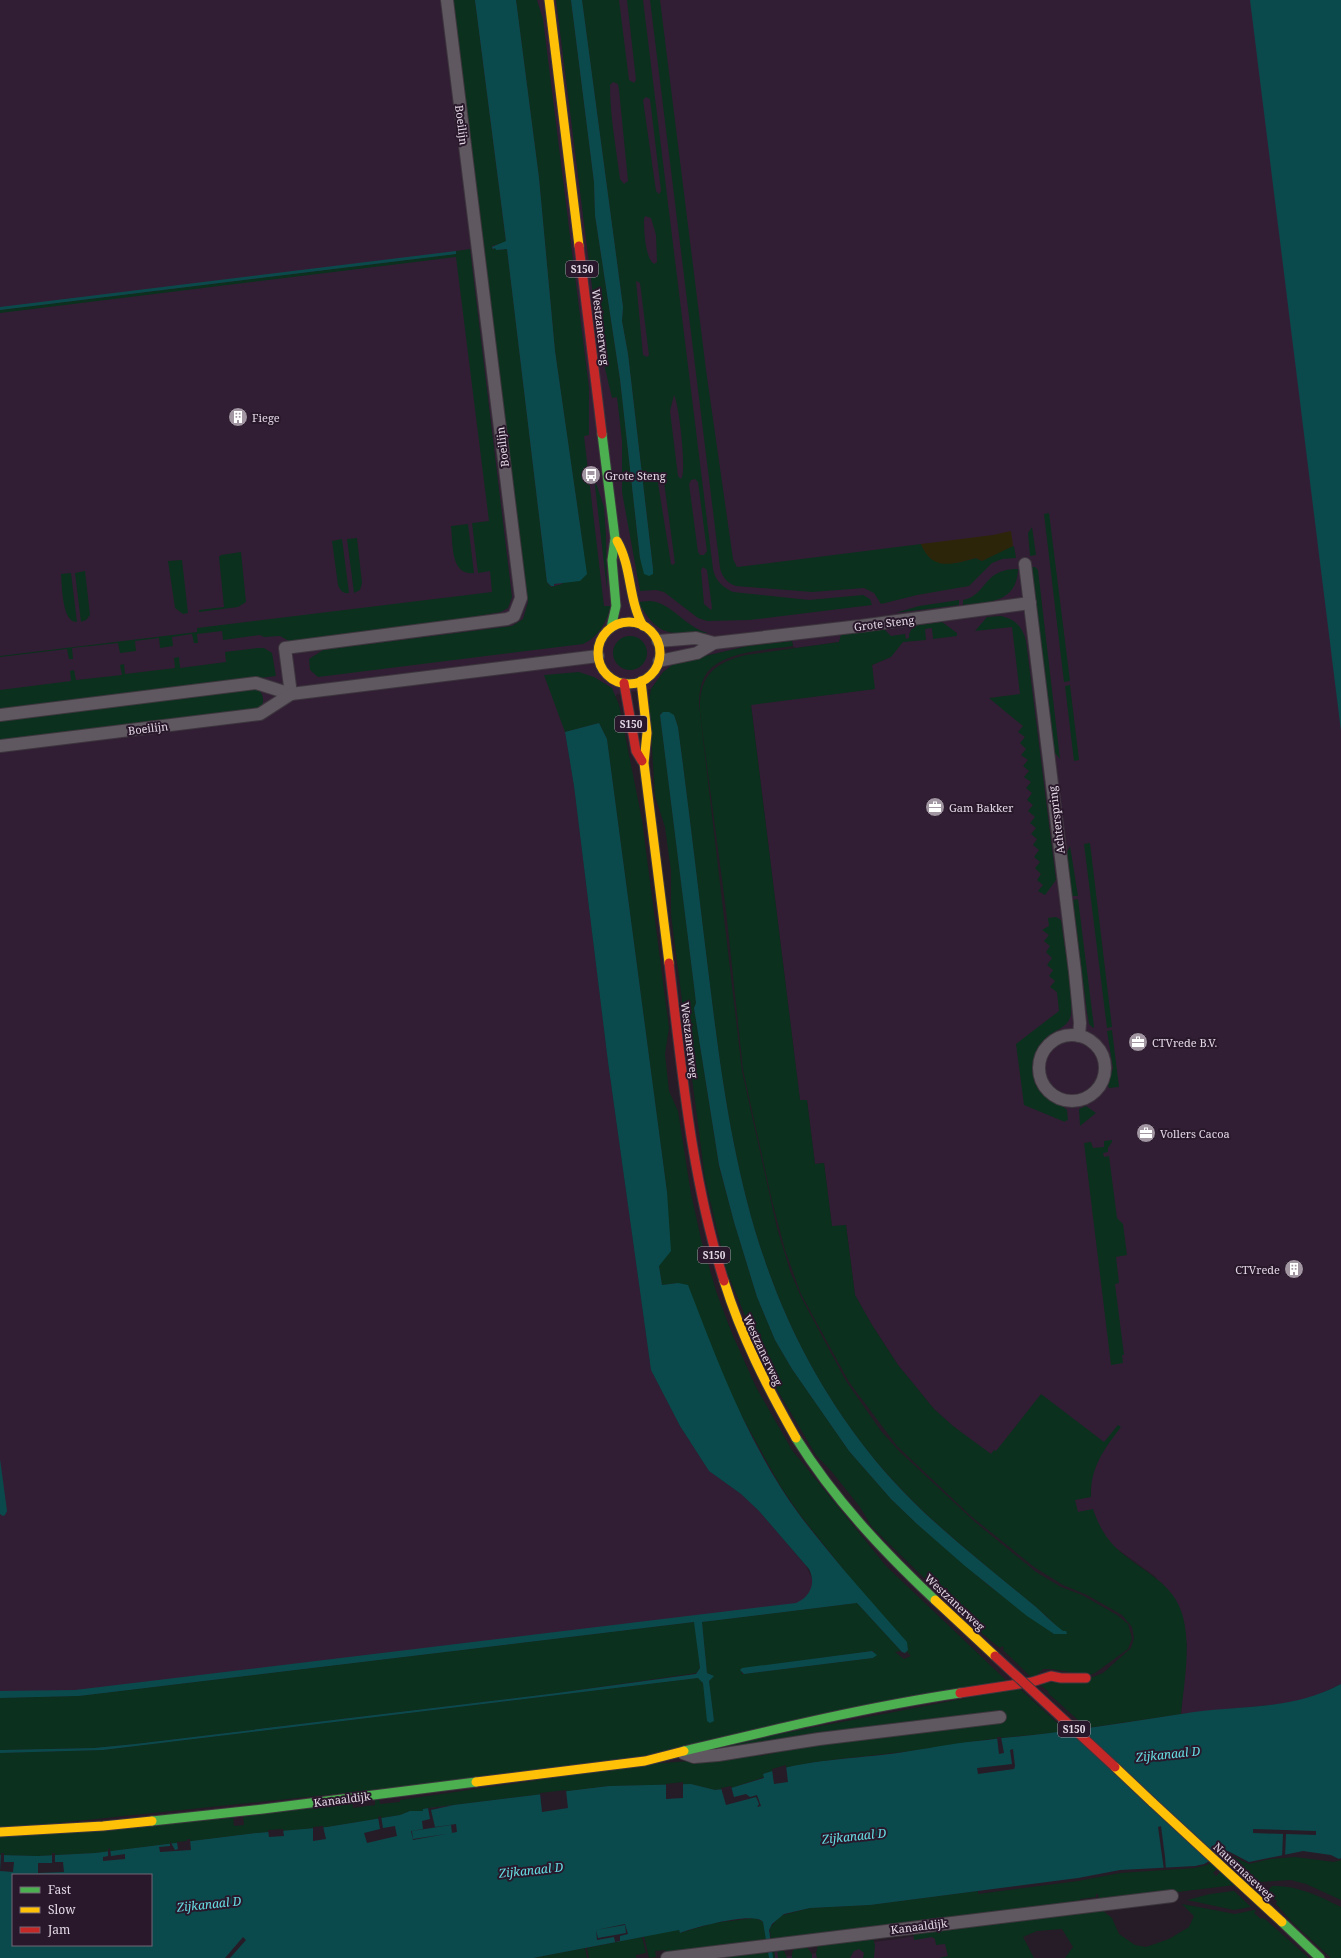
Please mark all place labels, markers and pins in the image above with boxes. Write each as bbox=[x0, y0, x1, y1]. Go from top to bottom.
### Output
building icon: Fiege bbox=[227, 406, 249, 428]
place label: Fiege bbox=[252, 410, 280, 425]
bus stop icon: Grote Steng bbox=[580, 464, 602, 486]
place label: Grote Steng bbox=[605, 468, 666, 483]
office icon: Gam Bakker bbox=[924, 796, 946, 818]
place label: Gam Bakker bbox=[949, 800, 1014, 815]
office icon: CTVrede B.V. bbox=[1127, 1031, 1149, 1053]
place label: CTVrede B.V. bbox=[1152, 1035, 1217, 1050]
office icon: Vollers Cacoa bbox=[1135, 1122, 1157, 1144]
place label: Vollers Cacoa bbox=[1160, 1126, 1230, 1141]
building icon: CTVrede bbox=[1283, 1258, 1305, 1280]
place label: CTVrede bbox=[1235, 1262, 1280, 1277]

